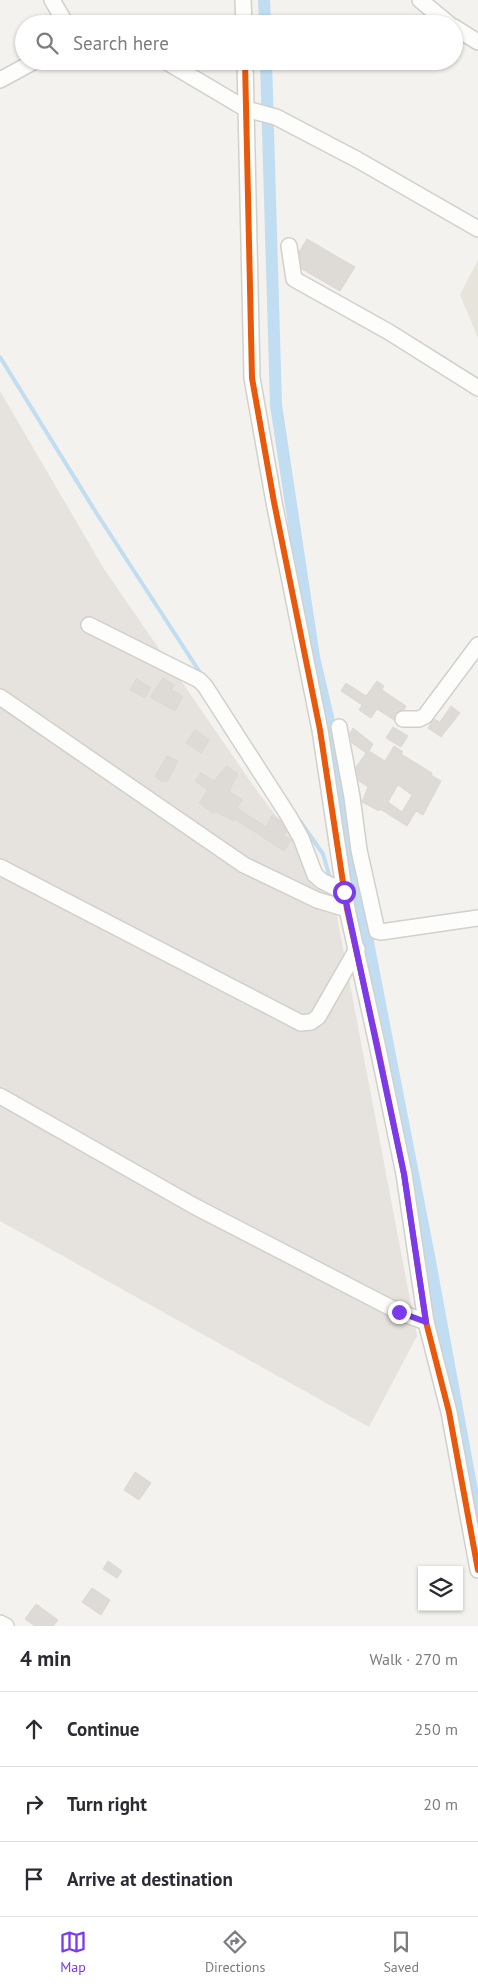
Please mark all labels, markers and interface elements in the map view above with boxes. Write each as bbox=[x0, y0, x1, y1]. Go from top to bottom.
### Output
search box bbox=[15, 15, 463, 70]
icon: search bbox=[33, 29, 61, 57]
text: Search here bbox=[73, 31, 169, 55]
route start bbox=[333, 881, 356, 904]
route end bbox=[388, 1301, 411, 1324]
map controls bbox=[418, 1566, 463, 1611]
button: layers bbox=[418, 1566, 463, 1611]
text: 4 min bbox=[20, 1645, 71, 1672]
text: Walk · 270 m bbox=[369, 1649, 458, 1669]
icon: ahead bbox=[20, 1715, 48, 1743]
text: Continue bbox=[67, 1717, 139, 1741]
text: 250 m bbox=[415, 1719, 458, 1739]
icon: right bbox=[20, 1790, 48, 1818]
text: Turn right bbox=[67, 1792, 147, 1816]
text: 20 m bbox=[423, 1794, 458, 1814]
icon: arrive bbox=[20, 1865, 48, 1893]
text: Arrive at destination bbox=[67, 1867, 233, 1891]
tab: Map bbox=[59, 1928, 87, 1976]
tab: Directions bbox=[205, 1928, 265, 1976]
tab: Saved bbox=[383, 1928, 419, 1976]

